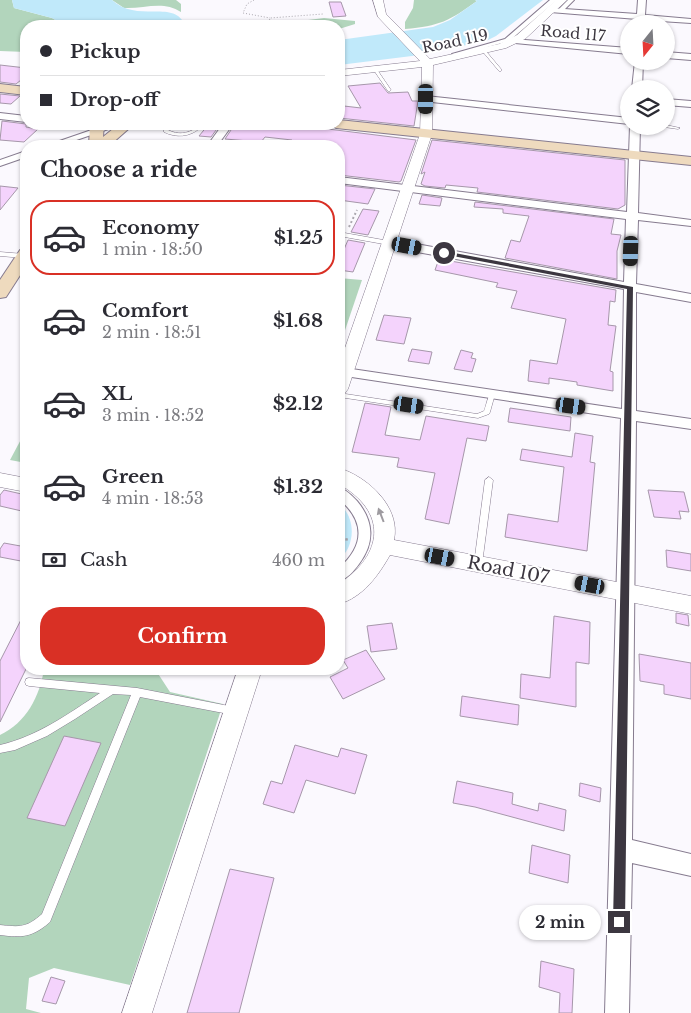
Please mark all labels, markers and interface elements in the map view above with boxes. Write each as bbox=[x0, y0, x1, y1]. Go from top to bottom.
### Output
north arrow bbox=[620, 15, 675, 70]
map controls bbox=[620, 15, 675, 135]
street label: Road 117 bbox=[540, 21, 607, 45]
street label: Road 119 bbox=[420, 25, 490, 57]
text: Pickup bbox=[70, 40, 141, 63]
button: layers bbox=[620, 80, 675, 135]
car bbox=[418, 84, 433, 114]
text: Drop-off bbox=[70, 88, 159, 111]
text: Choose a ride bbox=[40, 156, 197, 183]
icon: car bbox=[42, 215, 87, 260]
text: Economy bbox=[102, 216, 199, 239]
text: $1.25 bbox=[274, 226, 323, 249]
car bbox=[390, 236, 423, 256]
car bbox=[622, 236, 639, 266]
text: 1 min · 18:50 bbox=[102, 239, 203, 259]
route start bbox=[433, 242, 455, 264]
icon: car bbox=[42, 298, 87, 343]
text: Comfort bbox=[102, 299, 189, 322]
text: $1.68 bbox=[273, 309, 323, 332]
text: 2 min · 18:51 bbox=[102, 322, 201, 342]
icon: car bbox=[42, 381, 87, 426]
text: XL bbox=[102, 382, 132, 405]
text: $2.12 bbox=[273, 392, 323, 415]
car bbox=[393, 395, 424, 415]
car bbox=[555, 396, 586, 416]
text: 3 min · 18:52 bbox=[102, 405, 204, 425]
icon: car bbox=[42, 464, 87, 509]
text: Green bbox=[102, 465, 164, 488]
text: $1.32 bbox=[273, 475, 323, 498]
text: 4 min · 18:53 bbox=[102, 488, 204, 508]
one-way arrow bbox=[377, 507, 384, 522]
icon: cash bbox=[40, 546, 68, 574]
car bbox=[423, 547, 456, 567]
text: Cash bbox=[80, 548, 127, 571]
text: 460 m bbox=[272, 550, 325, 570]
street label: Road 107 bbox=[465, 551, 552, 589]
car bbox=[573, 575, 606, 595]
button: Confirm bbox=[40, 607, 325, 665]
callout: 2 min bbox=[519, 904, 602, 940]
route end bbox=[608, 911, 630, 933]
text: 2 min bbox=[535, 912, 585, 932]

